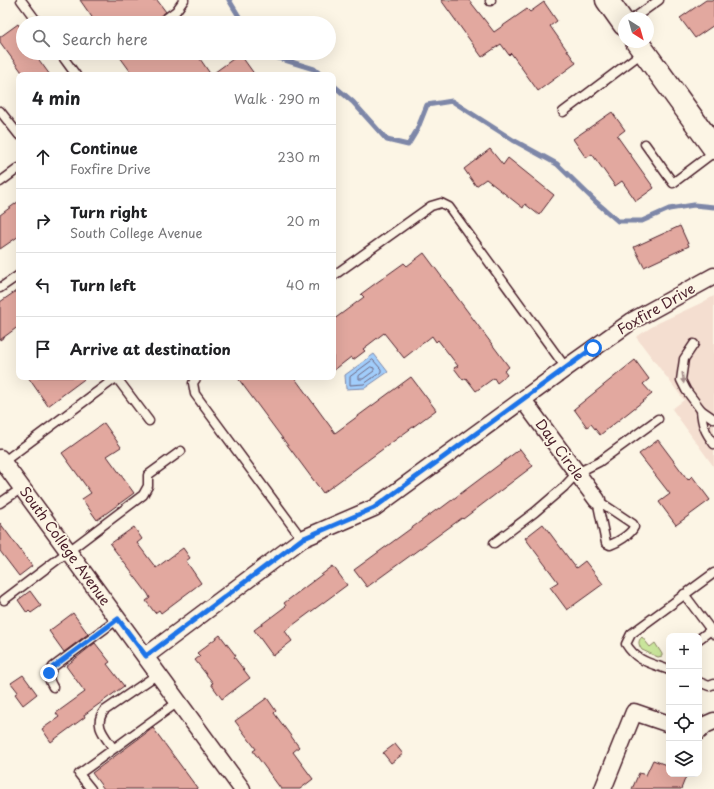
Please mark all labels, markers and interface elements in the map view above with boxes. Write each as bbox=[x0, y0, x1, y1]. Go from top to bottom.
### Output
north arrow bbox=[618, 12, 654, 48]
search box bbox=[16, 16, 336, 60]
icon: search bbox=[30, 27, 52, 49]
text: Search here bbox=[62, 27, 148, 50]
text: 4 min bbox=[32, 85, 80, 111]
text: Walk · 290 m bbox=[234, 89, 320, 108]
text: Continue bbox=[70, 136, 138, 159]
icon: ahead bbox=[32, 146, 54, 168]
text: 230 m bbox=[278, 147, 320, 166]
text: Foxfire Drive bbox=[70, 159, 151, 178]
text: Turn right bbox=[70, 200, 147, 223]
icon: right bbox=[32, 210, 54, 232]
text: 20 m bbox=[286, 211, 320, 230]
text: South College Avenue bbox=[70, 223, 203, 242]
text: Turn left bbox=[70, 273, 136, 296]
icon: left bbox=[32, 274, 54, 296]
text: 40 m bbox=[286, 275, 320, 294]
street label: Foxfire Drive bbox=[613, 278, 699, 339]
text: Arrive at destination bbox=[70, 337, 231, 360]
icon: arrive bbox=[32, 338, 54, 360]
route start bbox=[584, 339, 602, 357]
one-way arrow bbox=[680, 372, 686, 384]
street label: Day Circle bbox=[531, 414, 590, 485]
street label: South College Avenue bbox=[15, 482, 116, 610]
map controls bbox=[666, 633, 702, 777]
button: + bbox=[666, 633, 702, 669]
route end bbox=[40, 664, 58, 682]
button: − bbox=[666, 669, 702, 705]
button: locate bbox=[666, 705, 702, 741]
button: layers bbox=[666, 741, 702, 777]

